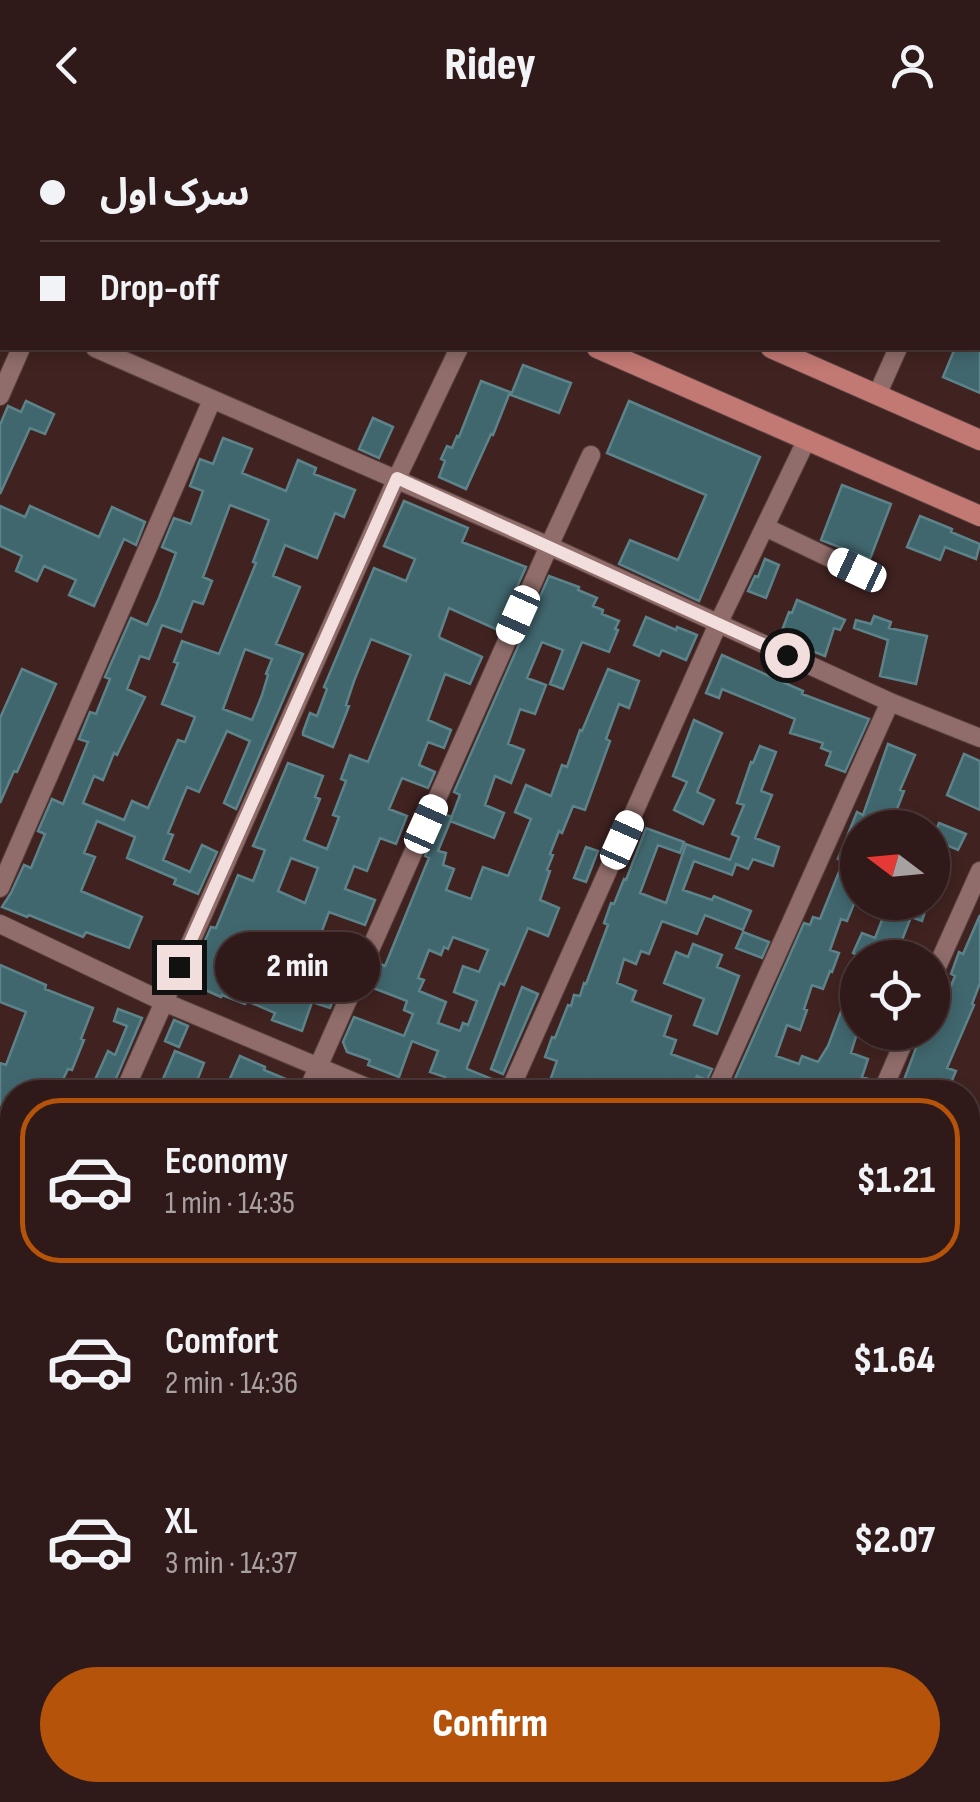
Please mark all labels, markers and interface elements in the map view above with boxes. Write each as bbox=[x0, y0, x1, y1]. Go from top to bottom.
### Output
icon: back bbox=[40, 38, 95, 93]
text: Ridey bbox=[445, 38, 535, 93]
icon: person bbox=[885, 38, 940, 93]
text: سرک‌ اول bbox=[100, 171, 250, 216]
text: Drop-off bbox=[100, 266, 219, 311]
car bbox=[823, 544, 891, 596]
car bbox=[492, 581, 544, 649]
route start bbox=[765, 633, 810, 678]
car bbox=[400, 790, 452, 858]
car bbox=[596, 806, 648, 874]
north arrow bbox=[840, 810, 950, 920]
map controls bbox=[840, 810, 950, 1050]
callout: 2 min bbox=[214, 932, 379, 1002]
button: locate bbox=[840, 940, 950, 1050]
route end bbox=[157, 945, 202, 990]
text: 2 min bbox=[266, 947, 329, 986]
icon: car bbox=[45, 1136, 135, 1226]
text: Economy bbox=[165, 1139, 288, 1184]
text: $1.21 bbox=[856, 1158, 935, 1203]
text: 1 min · 14:35 bbox=[165, 1184, 295, 1223]
icon: car bbox=[45, 1316, 135, 1406]
text: Comfort bbox=[165, 1319, 279, 1364]
text: $1.64 bbox=[853, 1338, 935, 1383]
text: 2 min · 14:36 bbox=[165, 1364, 298, 1403]
icon: car bbox=[45, 1496, 135, 1586]
text: XL bbox=[165, 1499, 198, 1544]
text: $2.07 bbox=[854, 1518, 935, 1563]
text: 3 min · 14:37 bbox=[165, 1544, 297, 1583]
button: Confirm bbox=[40, 1667, 940, 1782]

